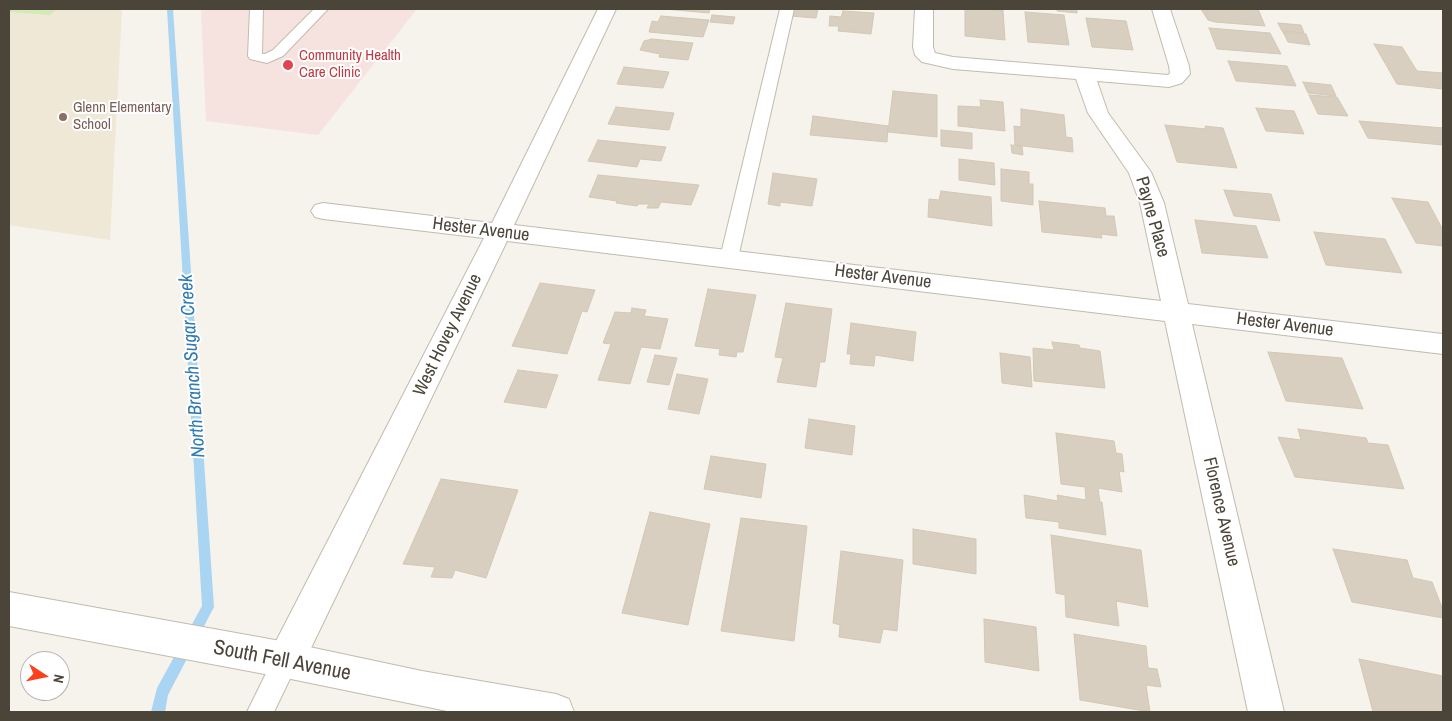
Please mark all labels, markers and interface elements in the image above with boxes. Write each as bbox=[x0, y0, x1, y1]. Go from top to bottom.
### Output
place label: Community Health Care Clinic bbox=[299, 47, 401, 82]
marker: Community Health Care Clinic bbox=[281, 58, 295, 72]
place label: Glenn Elementary School bbox=[73, 99, 171, 134]
marker: Glenn Elementary School bbox=[57, 111, 69, 123]
street label: Payne Place bbox=[1130, 174, 1174, 260]
street label: Hester Avenue bbox=[431, 213, 531, 247]
street label: Hester Avenue bbox=[833, 260, 933, 294]
street label: West Hovey Avenue bbox=[409, 270, 487, 400]
water label: North Branch Sugar Creek bbox=[175, 274, 211, 458]
street label: Hester Avenue bbox=[1235, 308, 1335, 342]
street label: Florence Avenue bbox=[1198, 455, 1244, 569]
street label: South Fell Avenue bbox=[211, 635, 353, 687]
north arrow bbox=[20, 651, 70, 701]
text: N bbox=[49, 673, 68, 684]

